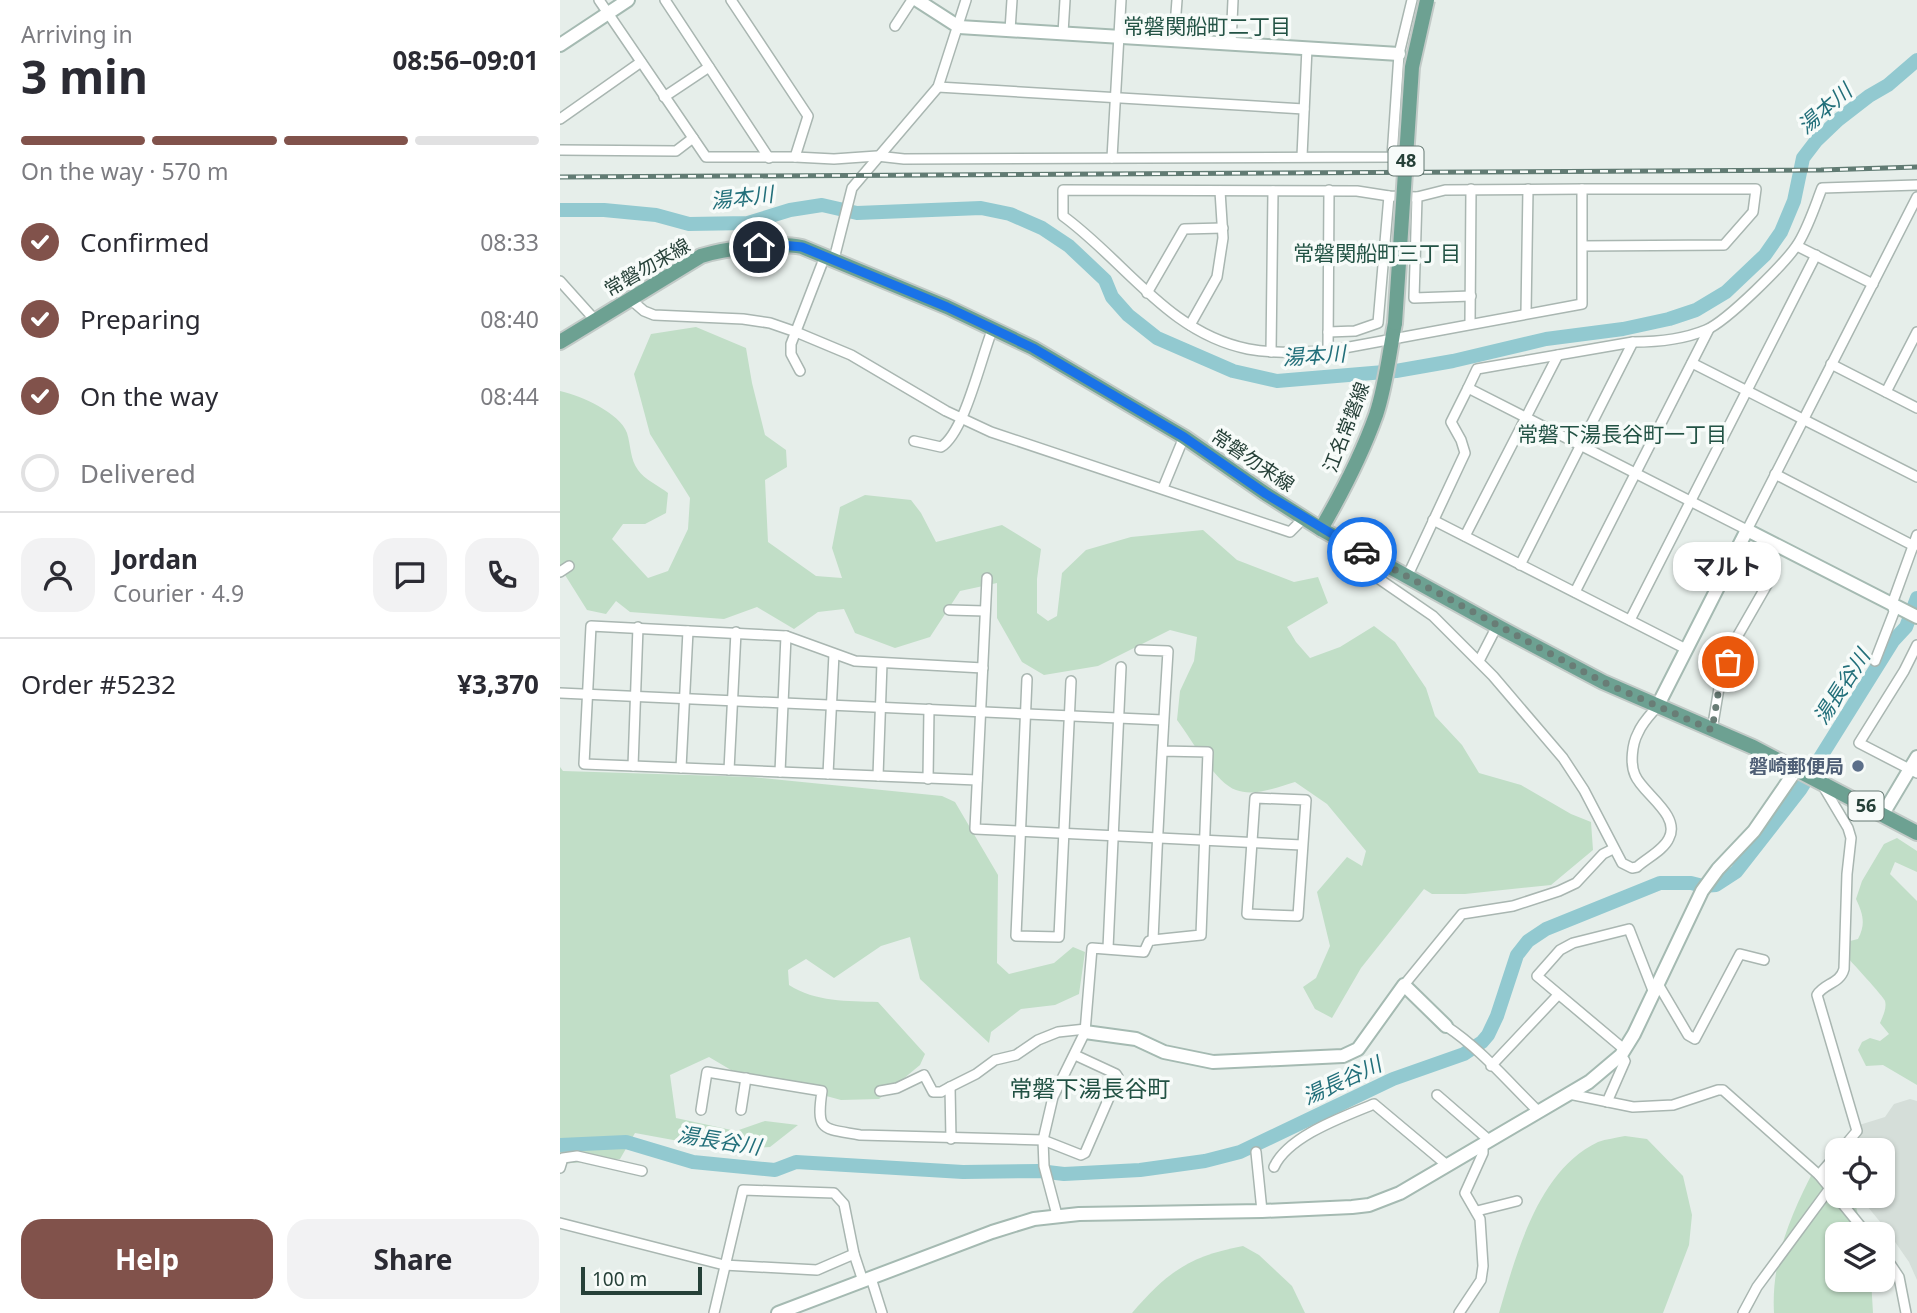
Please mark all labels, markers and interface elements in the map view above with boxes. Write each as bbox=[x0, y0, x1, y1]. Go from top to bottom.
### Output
district label: 常磐関船町二丁目 bbox=[1123, 12, 1291, 40]
text: Arriving in bbox=[21, 18, 133, 50]
text: 08:56–09:01 bbox=[392, 42, 539, 78]
text: 3 min bbox=[21, 45, 148, 107]
water label: 湯本川 bbox=[1791, 76, 1859, 139]
road number: 48 bbox=[1388, 146, 1424, 176]
text: On the way · 570 m bbox=[21, 155, 228, 187]
water label: 湯本川 bbox=[709, 179, 777, 215]
pin bbox=[729, 217, 789, 277]
icon: check bbox=[21, 223, 59, 261]
text: Confirmed bbox=[80, 224, 210, 260]
text: 08:33 bbox=[480, 226, 539, 258]
icon: home bbox=[740, 228, 778, 266]
street label: 常磐勿来線 bbox=[599, 232, 695, 302]
district label: 常磐関船町三丁目 bbox=[1293, 239, 1461, 267]
icon: check bbox=[21, 300, 59, 338]
text: Preparing bbox=[80, 301, 201, 337]
text: 08:40 bbox=[480, 303, 539, 335]
water label: 湯本川 bbox=[1282, 339, 1348, 371]
icon: check bbox=[21, 377, 59, 415]
text: On the way bbox=[80, 378, 218, 414]
street label: 江名常磐線 bbox=[1317, 378, 1375, 476]
text: 08:44 bbox=[480, 380, 539, 412]
district label: 常磐下湯長谷町一丁目 bbox=[1517, 420, 1727, 448]
street label: 常磐勿来線 bbox=[1206, 423, 1300, 497]
text: Delivered bbox=[80, 455, 196, 491]
courier bbox=[1327, 517, 1397, 587]
icon: car bbox=[1343, 533, 1381, 571]
button: person bbox=[21, 538, 95, 612]
button: chat bbox=[373, 538, 447, 612]
button: phone bbox=[465, 538, 539, 612]
text: Jordan bbox=[113, 541, 198, 577]
callout: マルト bbox=[1674, 543, 1782, 592]
text: マルト bbox=[1693, 550, 1762, 582]
text: Courier · 4.9 bbox=[113, 577, 244, 609]
pin bbox=[1698, 632, 1758, 692]
water label: 湯長谷川 bbox=[1807, 642, 1877, 729]
icon: bag bbox=[1709, 643, 1747, 681]
text: Order #5232 bbox=[21, 666, 176, 702]
text: ¥3,370 bbox=[457, 666, 539, 702]
place label: 磐崎郵便局 bbox=[1749, 753, 1844, 779]
marker: 磐崎郵便局 bbox=[1850, 758, 1866, 774]
road number: 56 bbox=[1848, 792, 1884, 820]
water label: 湯長谷川 bbox=[1298, 1049, 1387, 1111]
district label: 常磐下湯長谷町 bbox=[1010, 1072, 1171, 1104]
water label: 湯長谷川 bbox=[675, 1120, 765, 1161]
map controls bbox=[1825, 1138, 1895, 1292]
button: locate bbox=[1825, 1138, 1895, 1208]
button: Help bbox=[21, 1219, 273, 1299]
button: Share bbox=[287, 1219, 539, 1299]
button: layers bbox=[1825, 1222, 1895, 1292]
scale bar bbox=[581, 1264, 702, 1296]
text: 100 m bbox=[592, 1266, 647, 1292]

